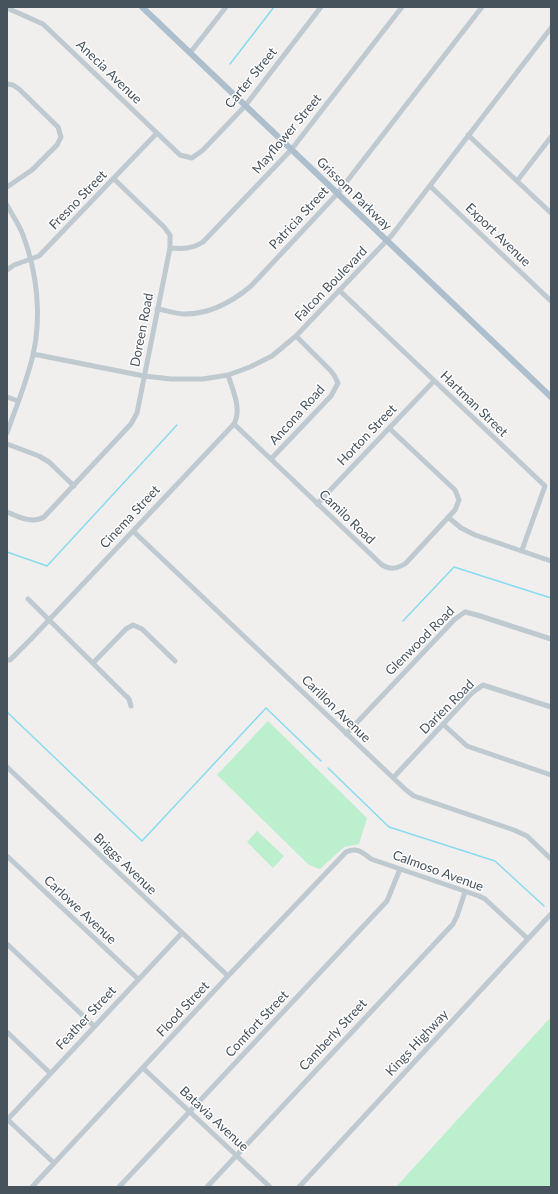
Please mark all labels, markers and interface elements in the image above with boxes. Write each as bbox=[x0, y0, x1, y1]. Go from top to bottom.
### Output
street label: Anecia Avenue bbox=[73, 37, 145, 107]
street label: Carter Street bbox=[222, 44, 280, 112]
street label: Mayflower Street bbox=[249, 91, 325, 177]
street label: Grissom Parkway bbox=[313, 154, 395, 234]
street label: Fresno Street bbox=[46, 167, 110, 233]
street label: Patricia Street bbox=[266, 183, 332, 253]
street label: Export Avenue bbox=[462, 200, 534, 270]
street label: Falcon Boulevard bbox=[292, 244, 370, 324]
street label: Doreen Road bbox=[127, 292, 157, 368]
street label: Hartman Street bbox=[437, 368, 511, 440]
street label: Ancona Road bbox=[266, 382, 328, 448]
street label: Horton Street bbox=[334, 401, 400, 469]
street label: Cinema Street bbox=[97, 482, 163, 552]
street label: Camilo Road bbox=[316, 487, 378, 547]
street label: Glenwood Road bbox=[382, 603, 458, 679]
street label: Carillon Avenue bbox=[298, 672, 374, 746]
street label: Darien Road bbox=[417, 677, 477, 737]
street label: Briggs Avenue bbox=[90, 830, 160, 898]
street label: Calmoso Avenue bbox=[390, 847, 486, 895]
street label: Carlowe Avenue bbox=[40, 872, 120, 948]
street label: Flood Street bbox=[153, 978, 213, 1040]
street label: Feather Street bbox=[53, 983, 119, 1053]
street label: Comfort Street bbox=[222, 988, 292, 1060]
street label: Camberly Street bbox=[296, 996, 370, 1074]
street label: Kings Highway bbox=[382, 1007, 452, 1079]
street label: Batavia Avenue bbox=[176, 1083, 252, 1155]

